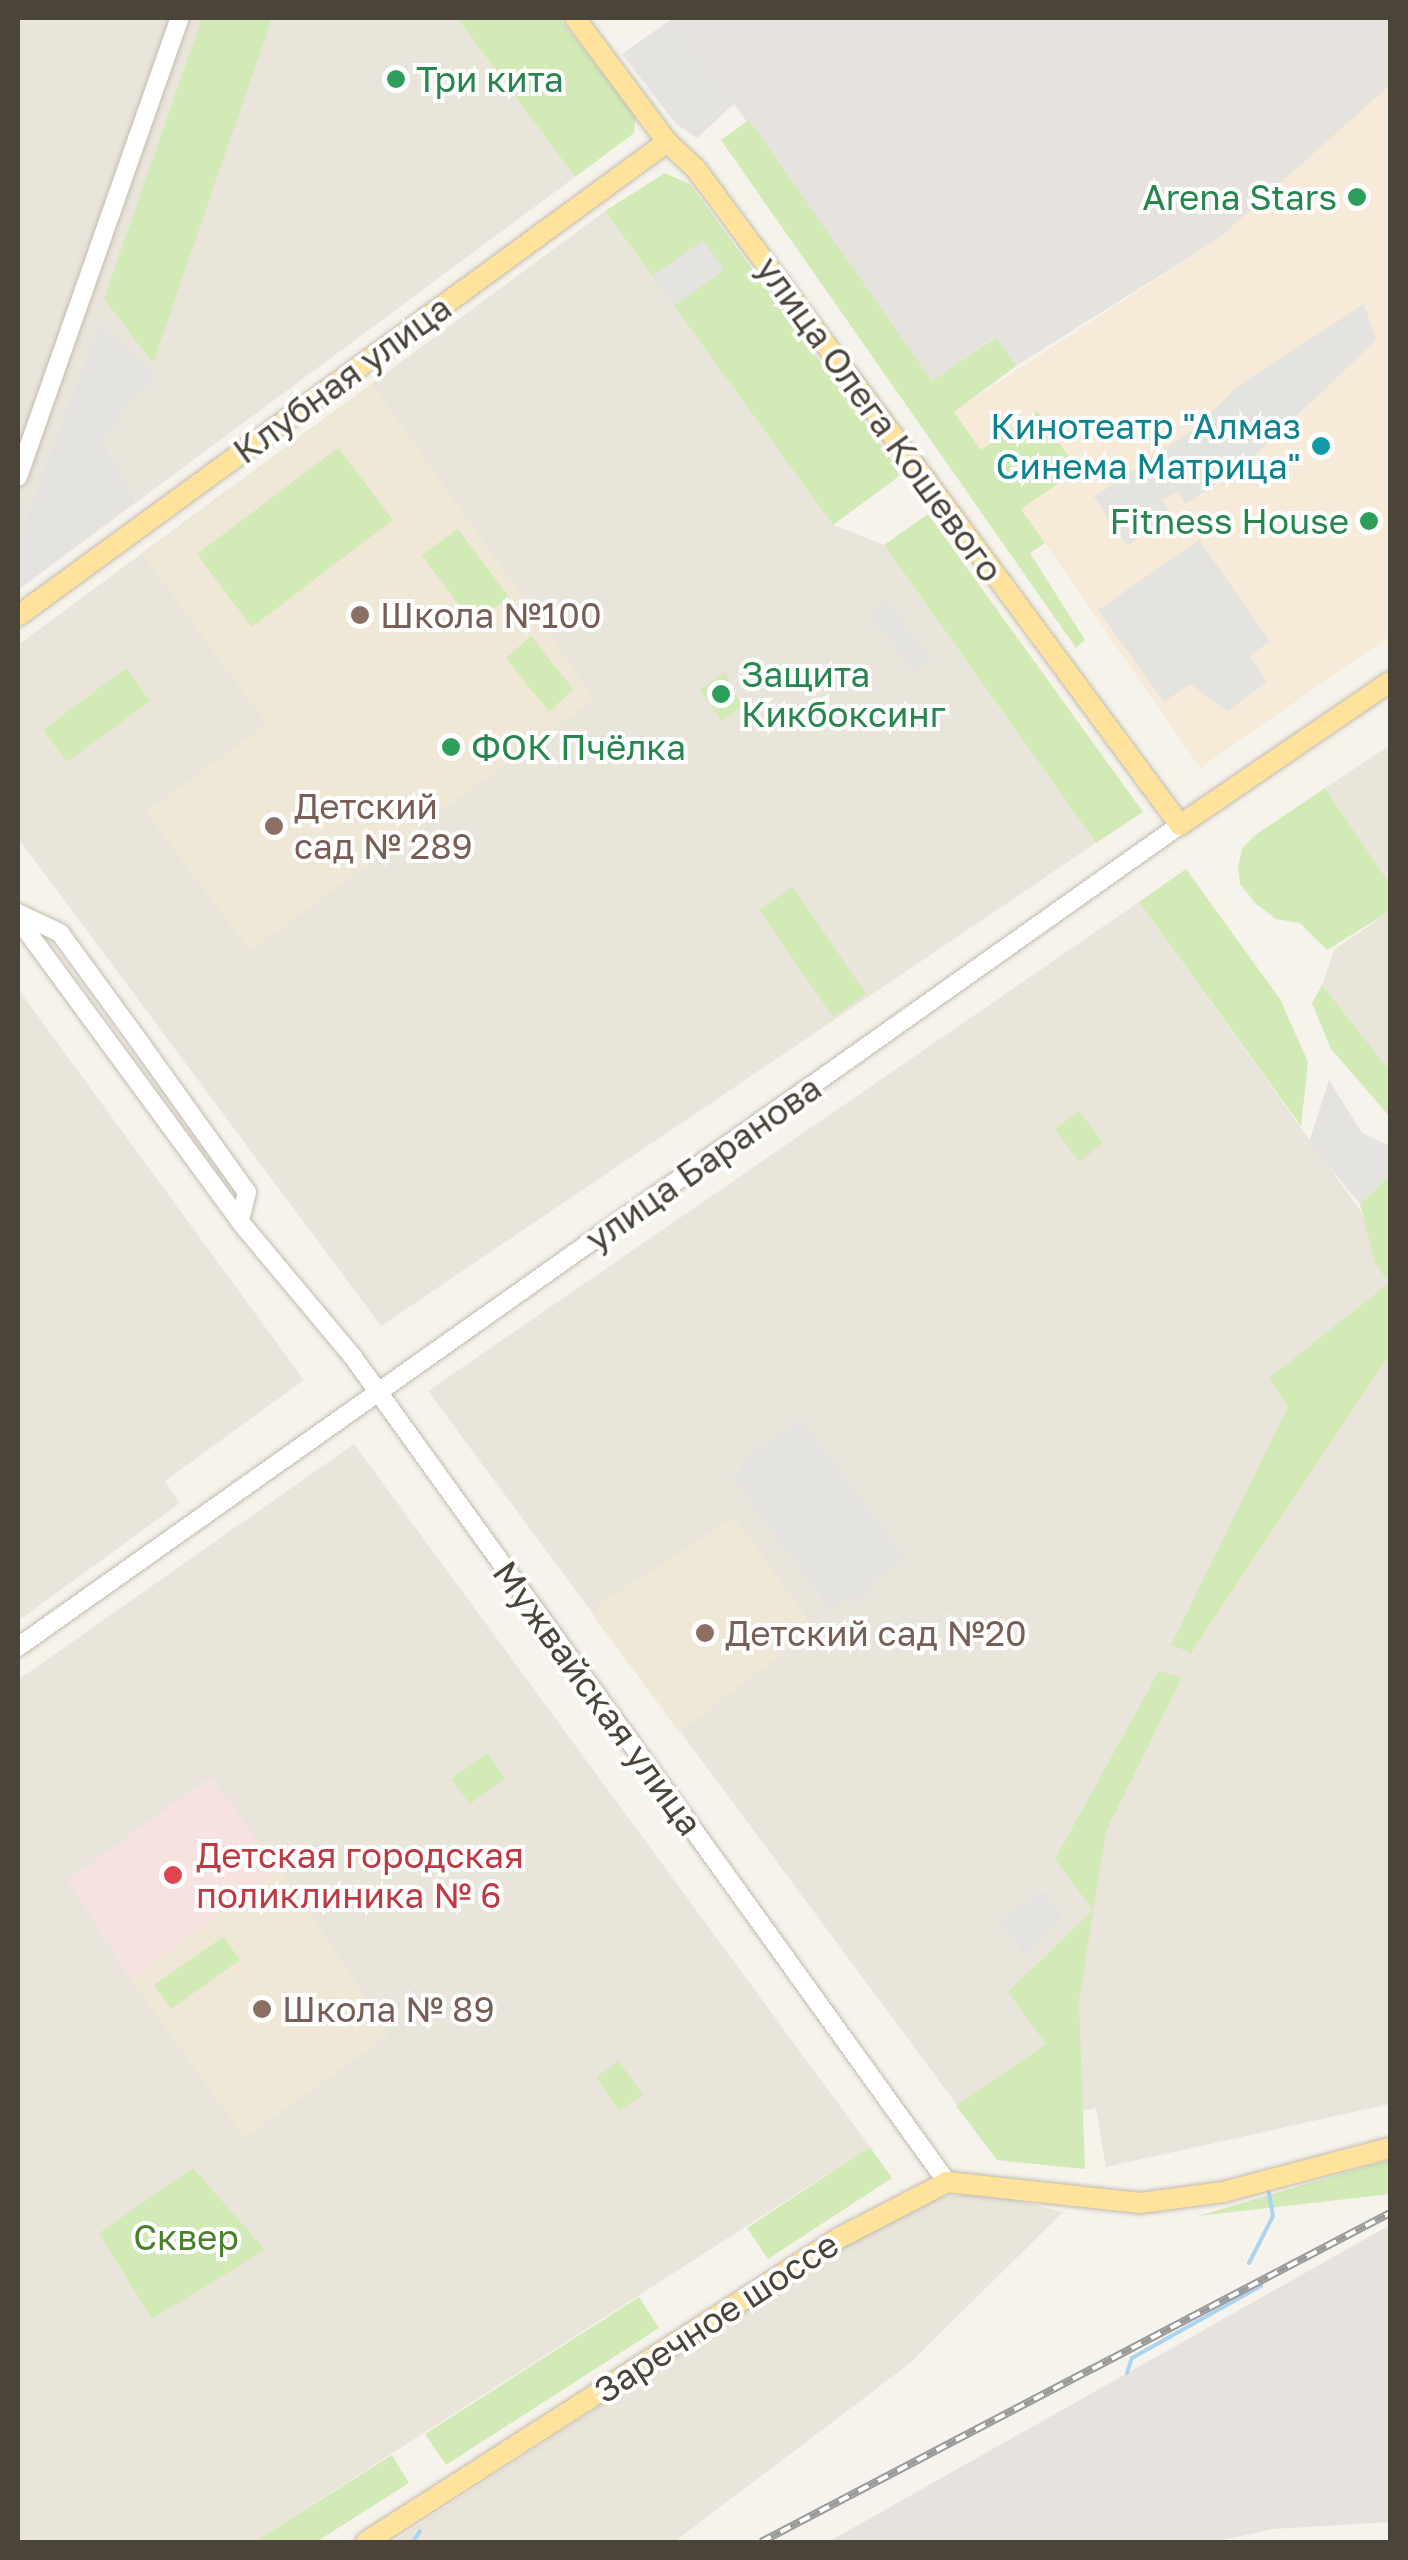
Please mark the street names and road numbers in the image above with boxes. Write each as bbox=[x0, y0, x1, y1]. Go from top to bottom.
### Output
street label: улица Олега Кошевого bbox=[748, 248, 1012, 590]
street label: Клубная улица bbox=[225, 286, 459, 472]
street label: улица Баранова bbox=[577, 1066, 829, 1260]
street label: Мужвайская улица bbox=[484, 1553, 712, 1843]
street label: Заречное шоссе bbox=[586, 2222, 846, 2412]

